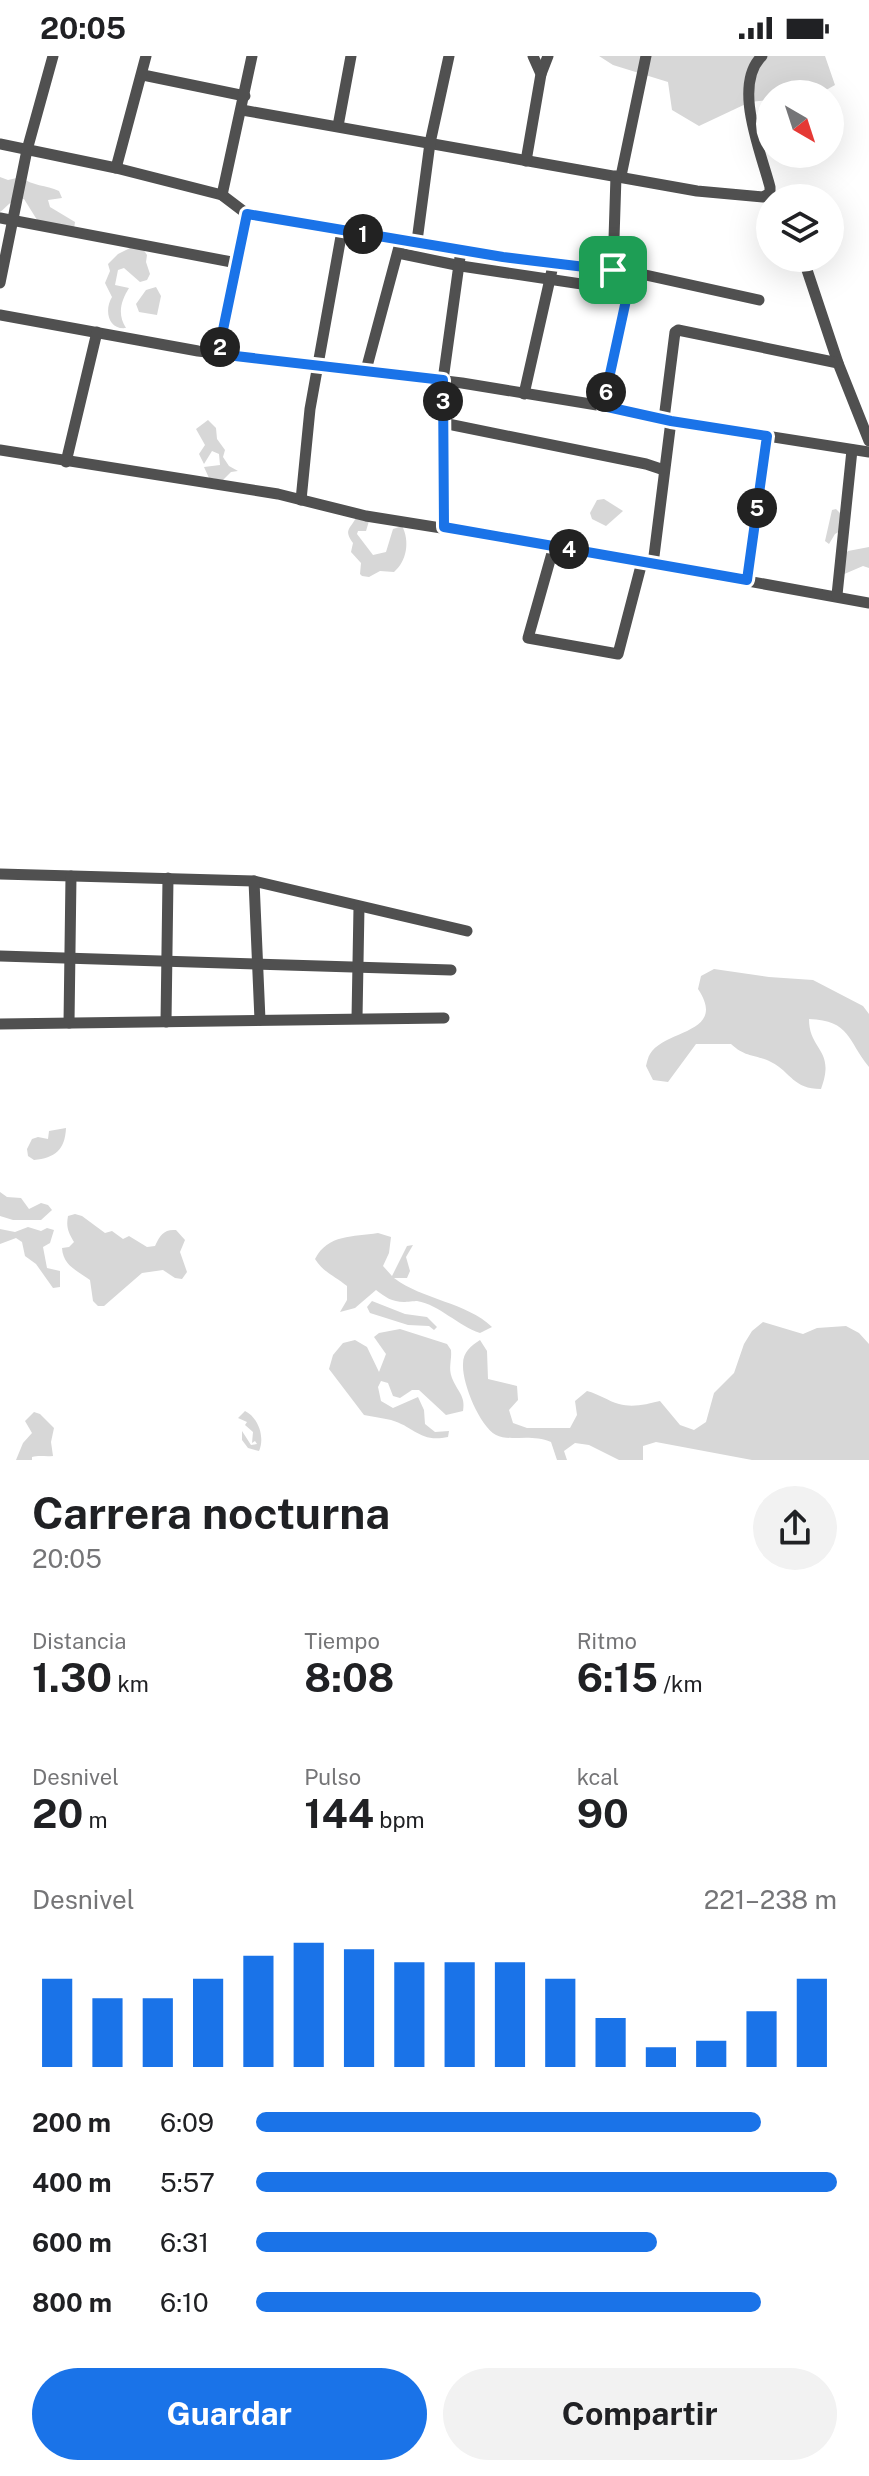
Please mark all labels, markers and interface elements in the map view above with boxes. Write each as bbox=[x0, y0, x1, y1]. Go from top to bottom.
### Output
text: 20:05 bbox=[40, 10, 126, 46]
north arrow bbox=[756, 80, 844, 168]
map controls bbox=[756, 80, 844, 272]
button: layers bbox=[756, 184, 844, 272]
pin: 1 bbox=[343, 214, 383, 254]
text: 1 bbox=[358, 221, 368, 247]
pin bbox=[579, 236, 647, 304]
icon: arrive bbox=[591, 248, 635, 292]
pin: 2 bbox=[200, 327, 240, 367]
text: 2 bbox=[213, 334, 227, 360]
pin: 6 bbox=[586, 372, 626, 412]
text: 6 bbox=[599, 379, 613, 405]
pin: 3 bbox=[423, 381, 463, 421]
text: 3 bbox=[436, 388, 450, 414]
pin: 5 bbox=[737, 488, 777, 528]
text: 5 bbox=[750, 495, 764, 521]
pin: 4 bbox=[549, 529, 589, 569]
text: 4 bbox=[562, 536, 576, 562]
button: share bbox=[753, 1486, 837, 1570]
text: Carrera nocturna bbox=[32, 1487, 390, 1539]
text: 20:05 bbox=[32, 1543, 102, 1574]
text: Distancia bbox=[32, 1628, 126, 1654]
text: Tiempo bbox=[304, 1628, 380, 1654]
text: Ritmo bbox=[577, 1628, 637, 1654]
text: 1.30 bbox=[32, 1654, 112, 1701]
text: 8:08 bbox=[304, 1654, 394, 1701]
text: 6:15 bbox=[577, 1654, 658, 1701]
text: km bbox=[112, 1671, 149, 1697]
text: /km bbox=[658, 1671, 702, 1697]
text: Desnivel bbox=[32, 1764, 119, 1790]
text: Pulso bbox=[304, 1764, 361, 1790]
text: kcal bbox=[577, 1764, 619, 1790]
text: 20 bbox=[32, 1790, 83, 1837]
text: 144 bbox=[304, 1790, 374, 1837]
text: 90 bbox=[577, 1790, 629, 1837]
text: m bbox=[83, 1807, 108, 1833]
text: bpm bbox=[374, 1807, 425, 1833]
text: Desnivel bbox=[32, 1884, 135, 1915]
text: 221–238 m bbox=[704, 1884, 837, 1915]
text: 200 m bbox=[32, 2107, 111, 2138]
text: 6:09 bbox=[160, 2107, 214, 2138]
text: 400 m bbox=[32, 2167, 112, 2198]
text: 5:57 bbox=[160, 2167, 215, 2198]
text: 600 m bbox=[32, 2227, 112, 2258]
text: 6:31 bbox=[160, 2227, 209, 2258]
text: 800 m bbox=[32, 2287, 112, 2318]
text: 6:10 bbox=[160, 2287, 209, 2318]
button: Guardar bbox=[32, 2368, 427, 2460]
button: Compartir bbox=[443, 2368, 837, 2460]

